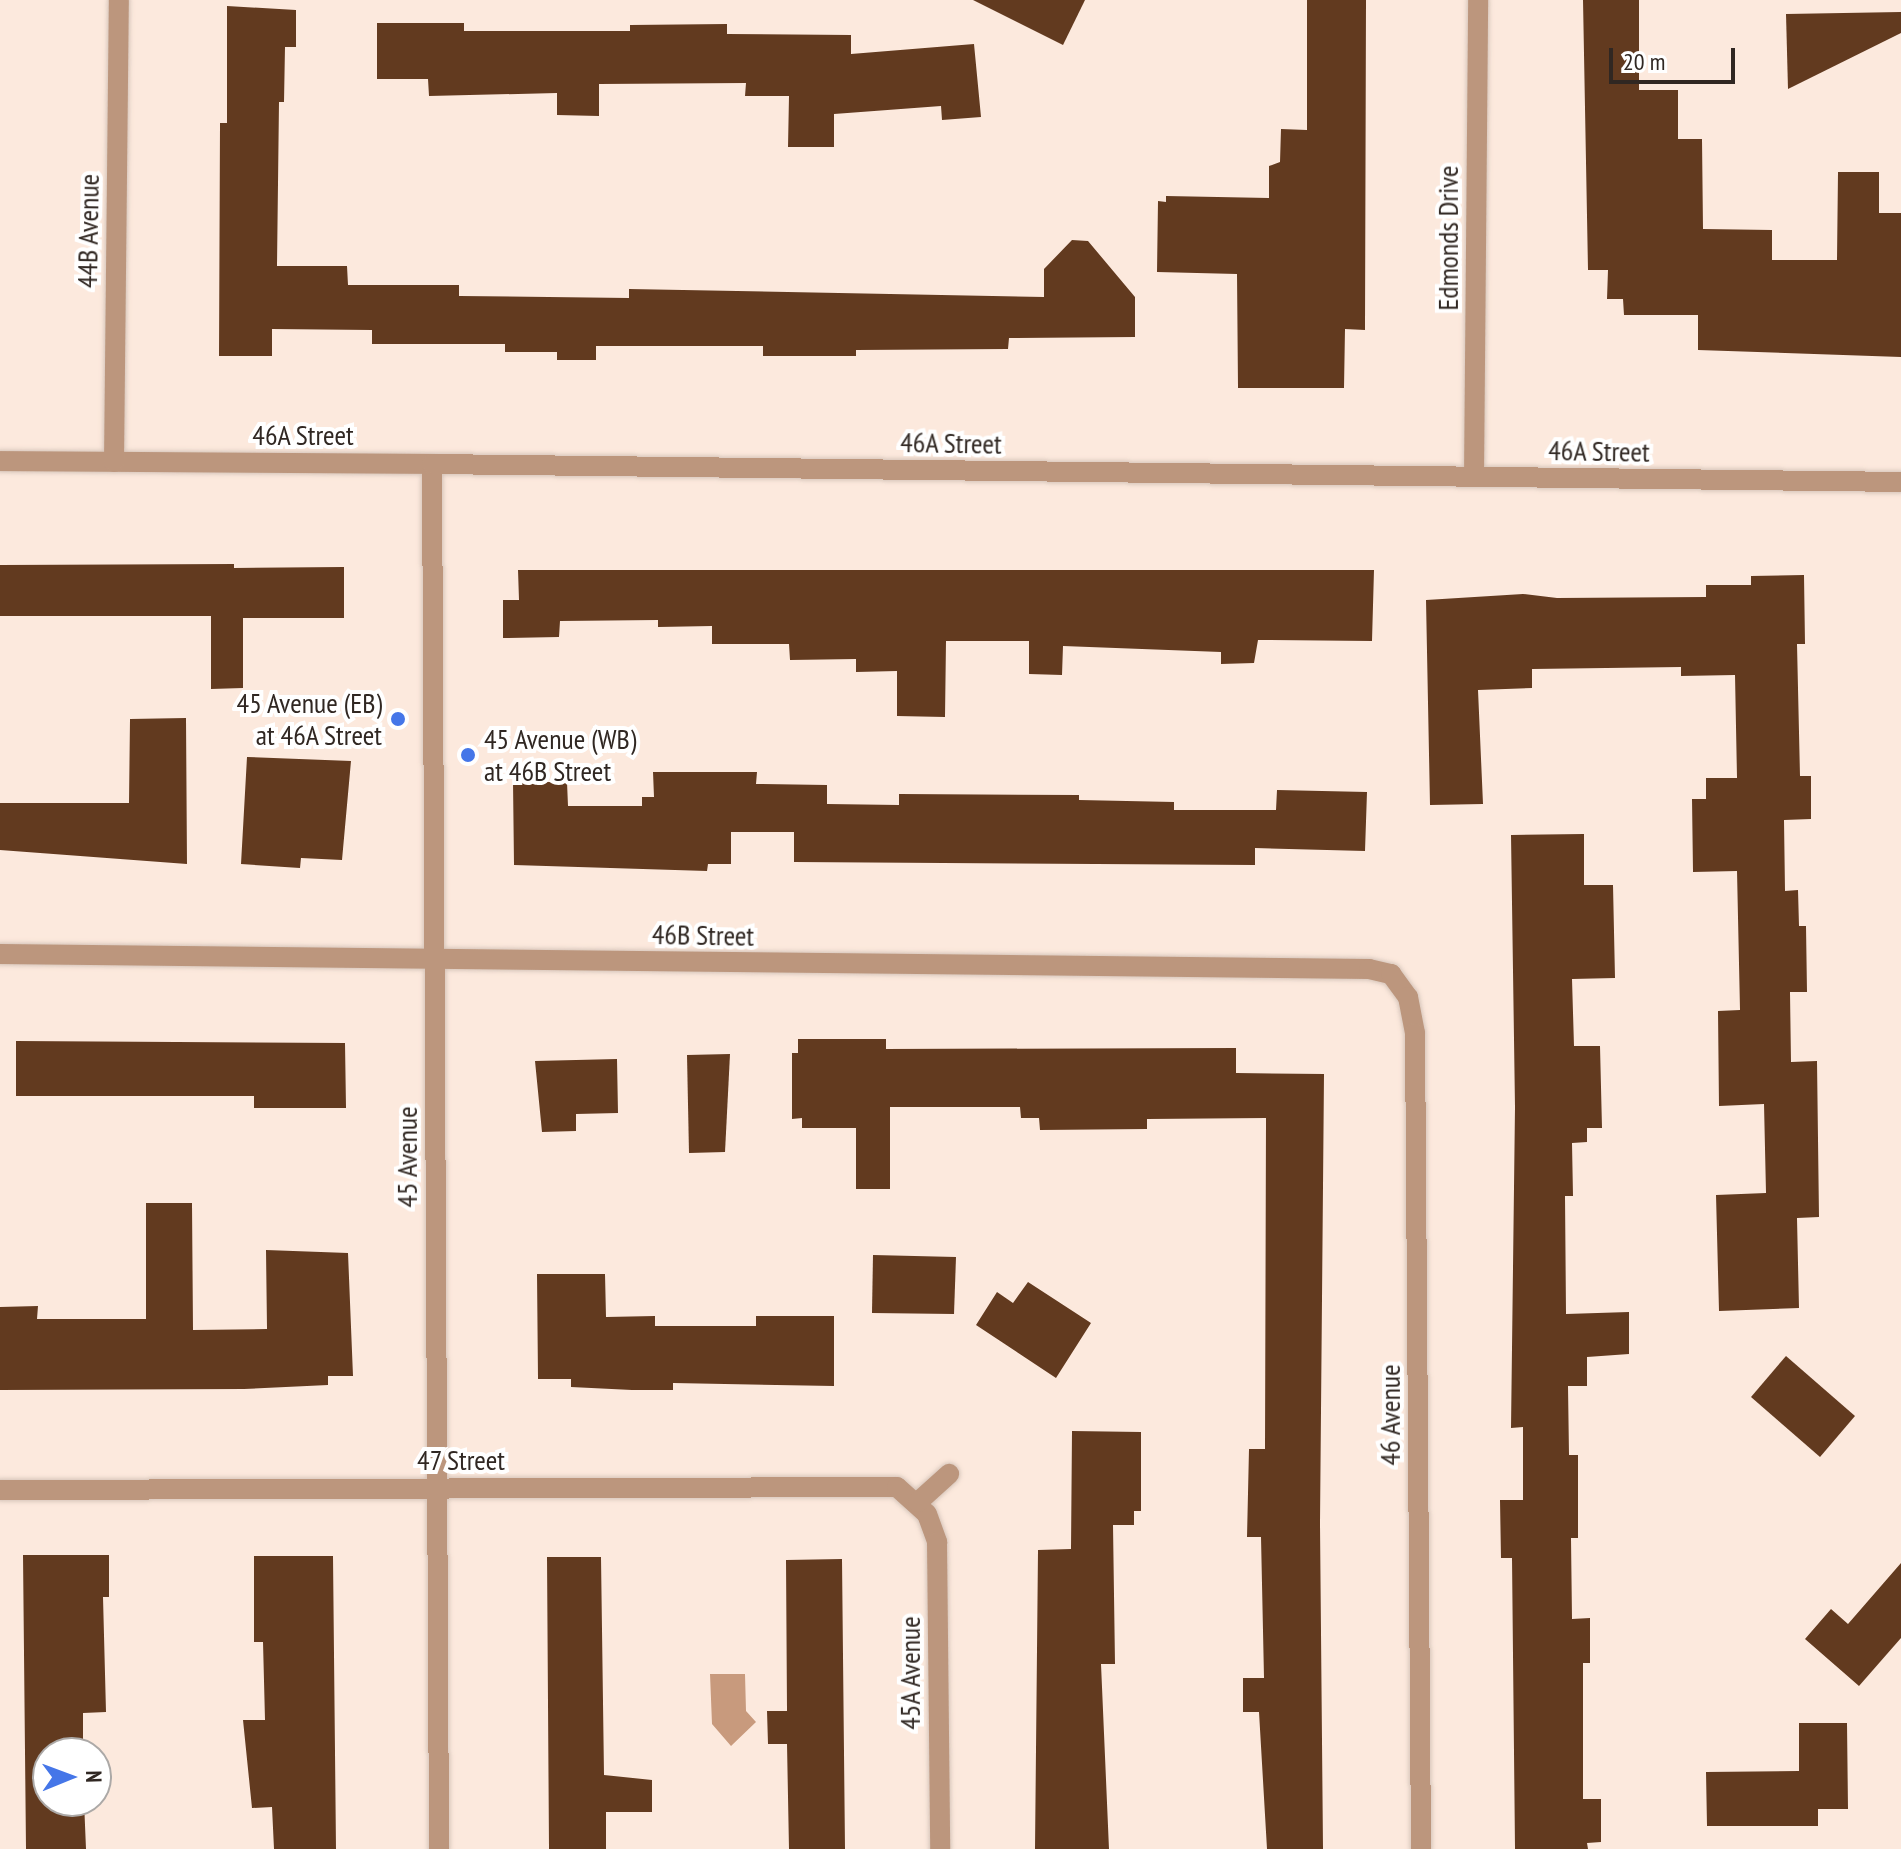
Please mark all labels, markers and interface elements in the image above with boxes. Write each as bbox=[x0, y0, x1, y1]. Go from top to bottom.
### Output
scale bar bbox=[1613, 32, 1739, 82]
text: 20 m bbox=[1623, 46, 1665, 77]
street label: Edmonds Drive bbox=[1431, 165, 1465, 311]
street label: 44B Avenue bbox=[70, 173, 106, 289]
street label: 46A Street bbox=[252, 418, 354, 452]
street label: 46A Street bbox=[900, 425, 1002, 461]
street label: 46A Street bbox=[1548, 433, 1650, 469]
place label: 45 Avenue (EB) at 46A Street bbox=[236, 686, 382, 752]
marker: 45 Avenue (EB) at 46A Street bbox=[389, 710, 407, 728]
place label: 45 Avenue (WB) at 46B Street bbox=[484, 722, 637, 788]
marker: 45 Avenue (WB) at 46B Street bbox=[459, 746, 477, 764]
street label: 46B Street bbox=[652, 917, 754, 953]
street label: 45 Avenue bbox=[390, 1106, 424, 1208]
street label: 46 Avenue bbox=[1373, 1364, 1407, 1466]
street label: 47 Street bbox=[416, 1443, 506, 1477]
street label: 45A Avenue bbox=[893, 1615, 927, 1731]
north arrow bbox=[32, 1737, 112, 1817]
text: N bbox=[80, 1770, 108, 1783]

